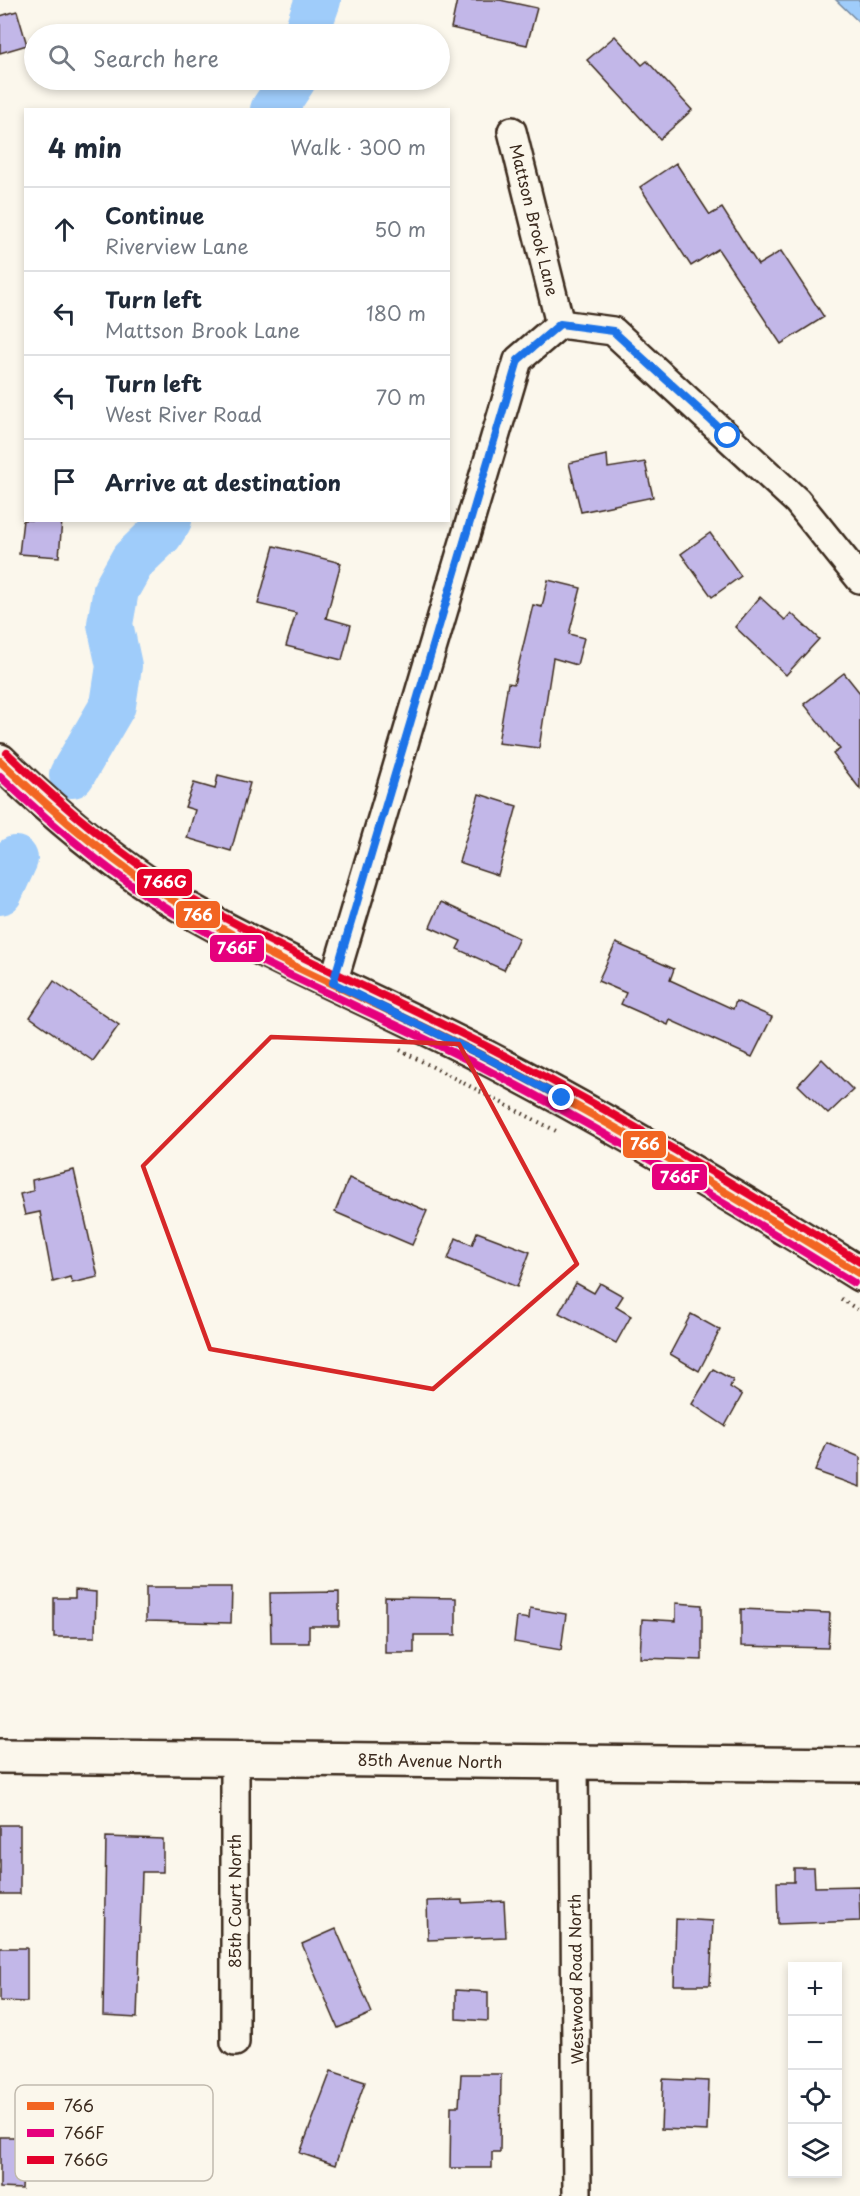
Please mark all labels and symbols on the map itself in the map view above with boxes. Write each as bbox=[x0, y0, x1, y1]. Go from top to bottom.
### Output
street label: Mattson Brook Lane bbox=[504, 141, 565, 298]
route start bbox=[714, 422, 740, 448]
line badge: 766G bbox=[136, 868, 193, 897]
text: 766G bbox=[143, 869, 187, 893]
line badge: 766 bbox=[175, 900, 221, 929]
text: 766 bbox=[183, 902, 213, 926]
line badge: 766F bbox=[209, 934, 265, 963]
text: 766F bbox=[217, 935, 257, 959]
route end bbox=[548, 1084, 574, 1110]
line badge: 766 bbox=[622, 1130, 667, 1159]
text: 766 bbox=[630, 1131, 660, 1155]
line badge: 766F bbox=[651, 1163, 708, 1191]
text: 766F bbox=[660, 1164, 700, 1188]
street label: 85th Avenue North bbox=[357, 1747, 503, 1773]
street label: 85th Court North bbox=[222, 1834, 246, 1968]
street label: Westwood Road North bbox=[562, 1894, 588, 2065]
legend bbox=[15, 2085, 213, 2181]
text: 766 bbox=[64, 2093, 94, 2117]
text: 766F bbox=[64, 2120, 104, 2144]
text: 766G bbox=[64, 2147, 109, 2171]

